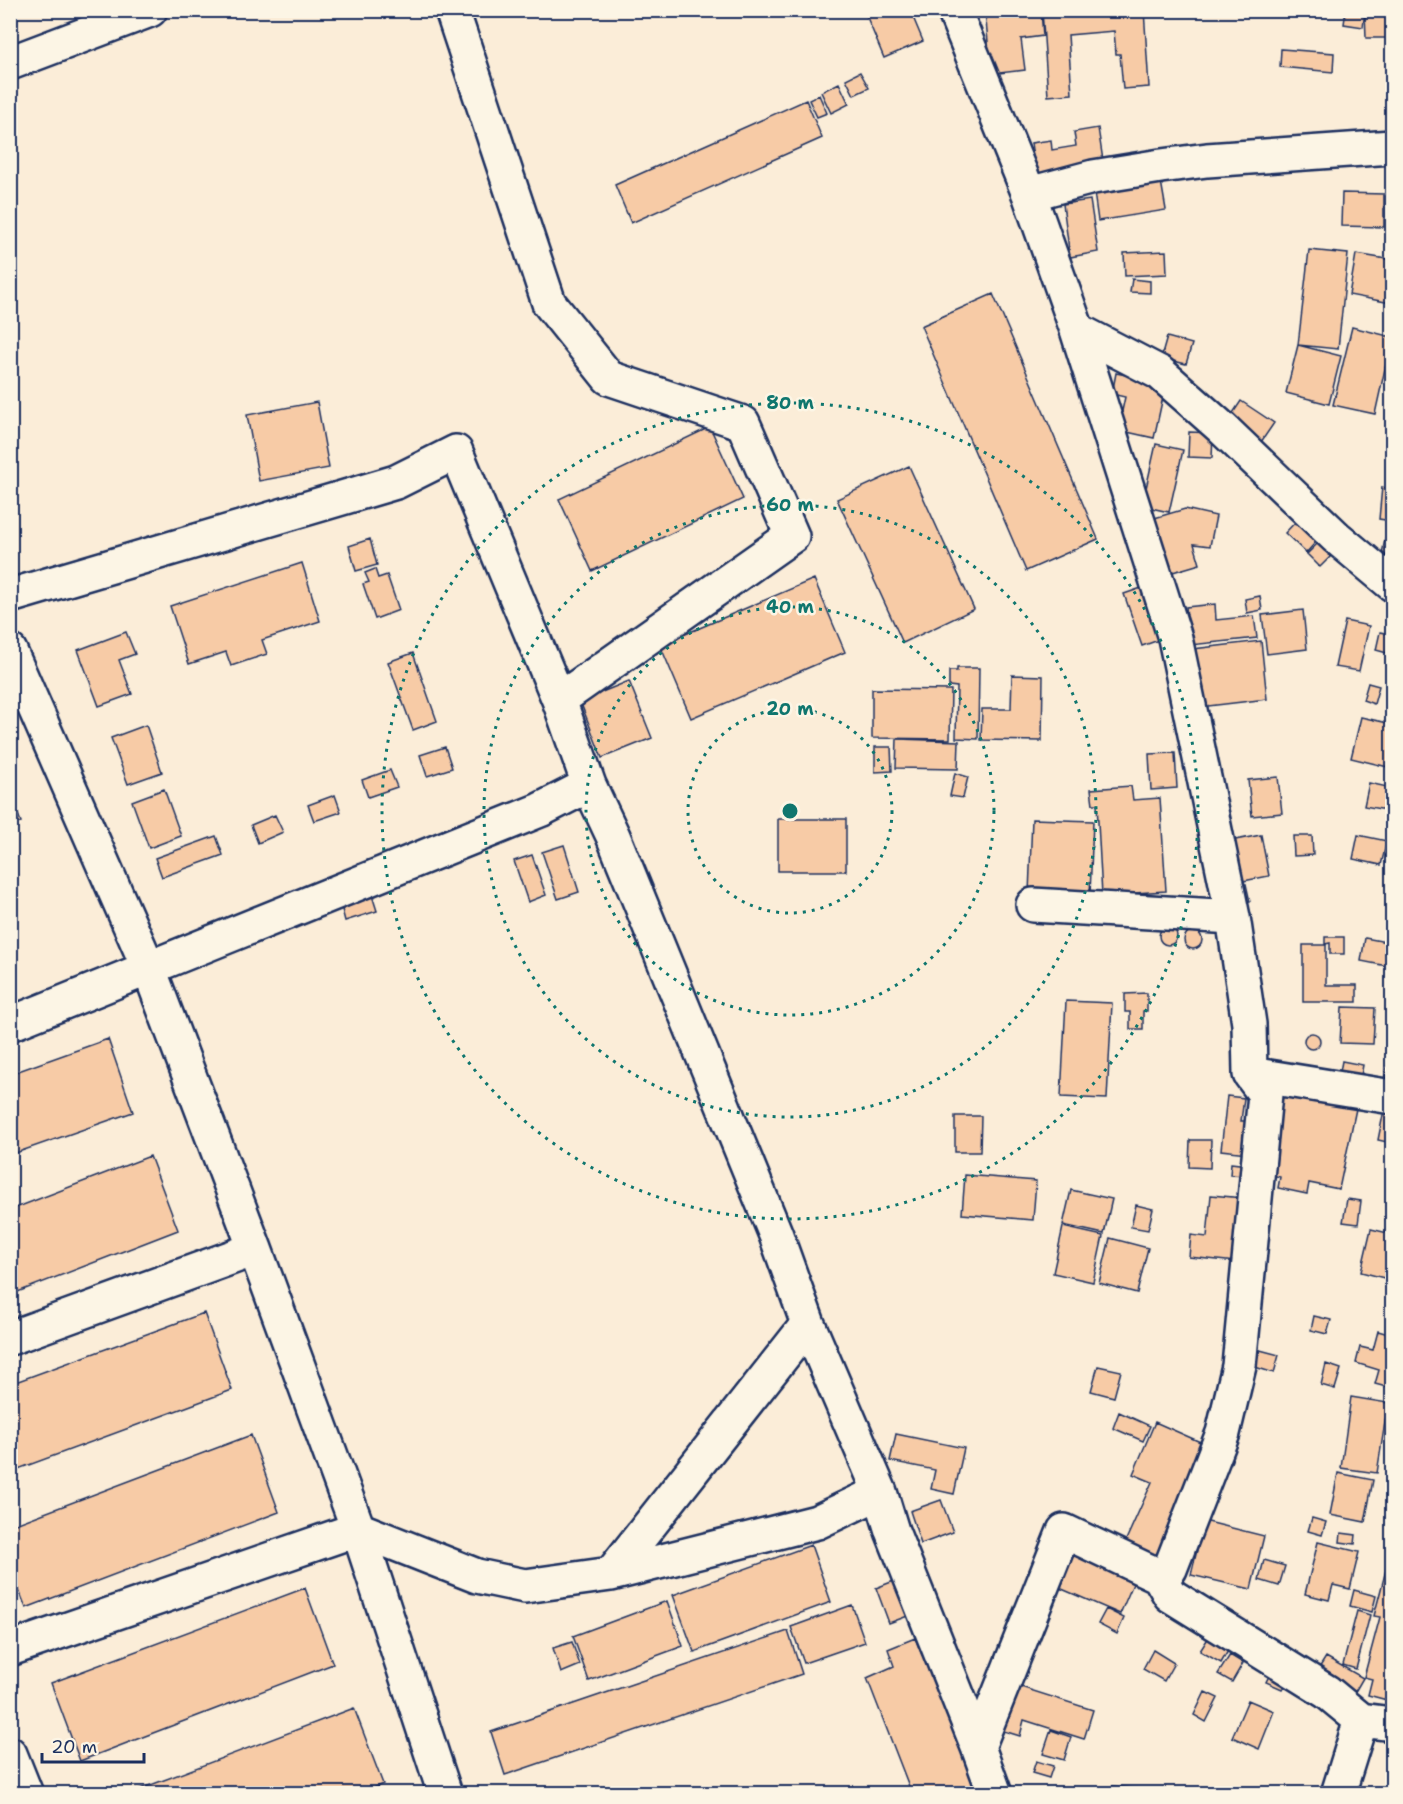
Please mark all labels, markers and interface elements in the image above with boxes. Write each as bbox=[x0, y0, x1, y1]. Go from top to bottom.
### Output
text: 80 m bbox=[766, 391, 814, 415]
text: 60 m bbox=[766, 493, 814, 517]
text: 40 m bbox=[766, 595, 814, 619]
text: 20 m bbox=[766, 697, 814, 721]
centre of rings bbox=[780, 801, 800, 821]
scale bar bbox=[42, 1726, 144, 1764]
text: 20 m bbox=[51, 1735, 97, 1759]

